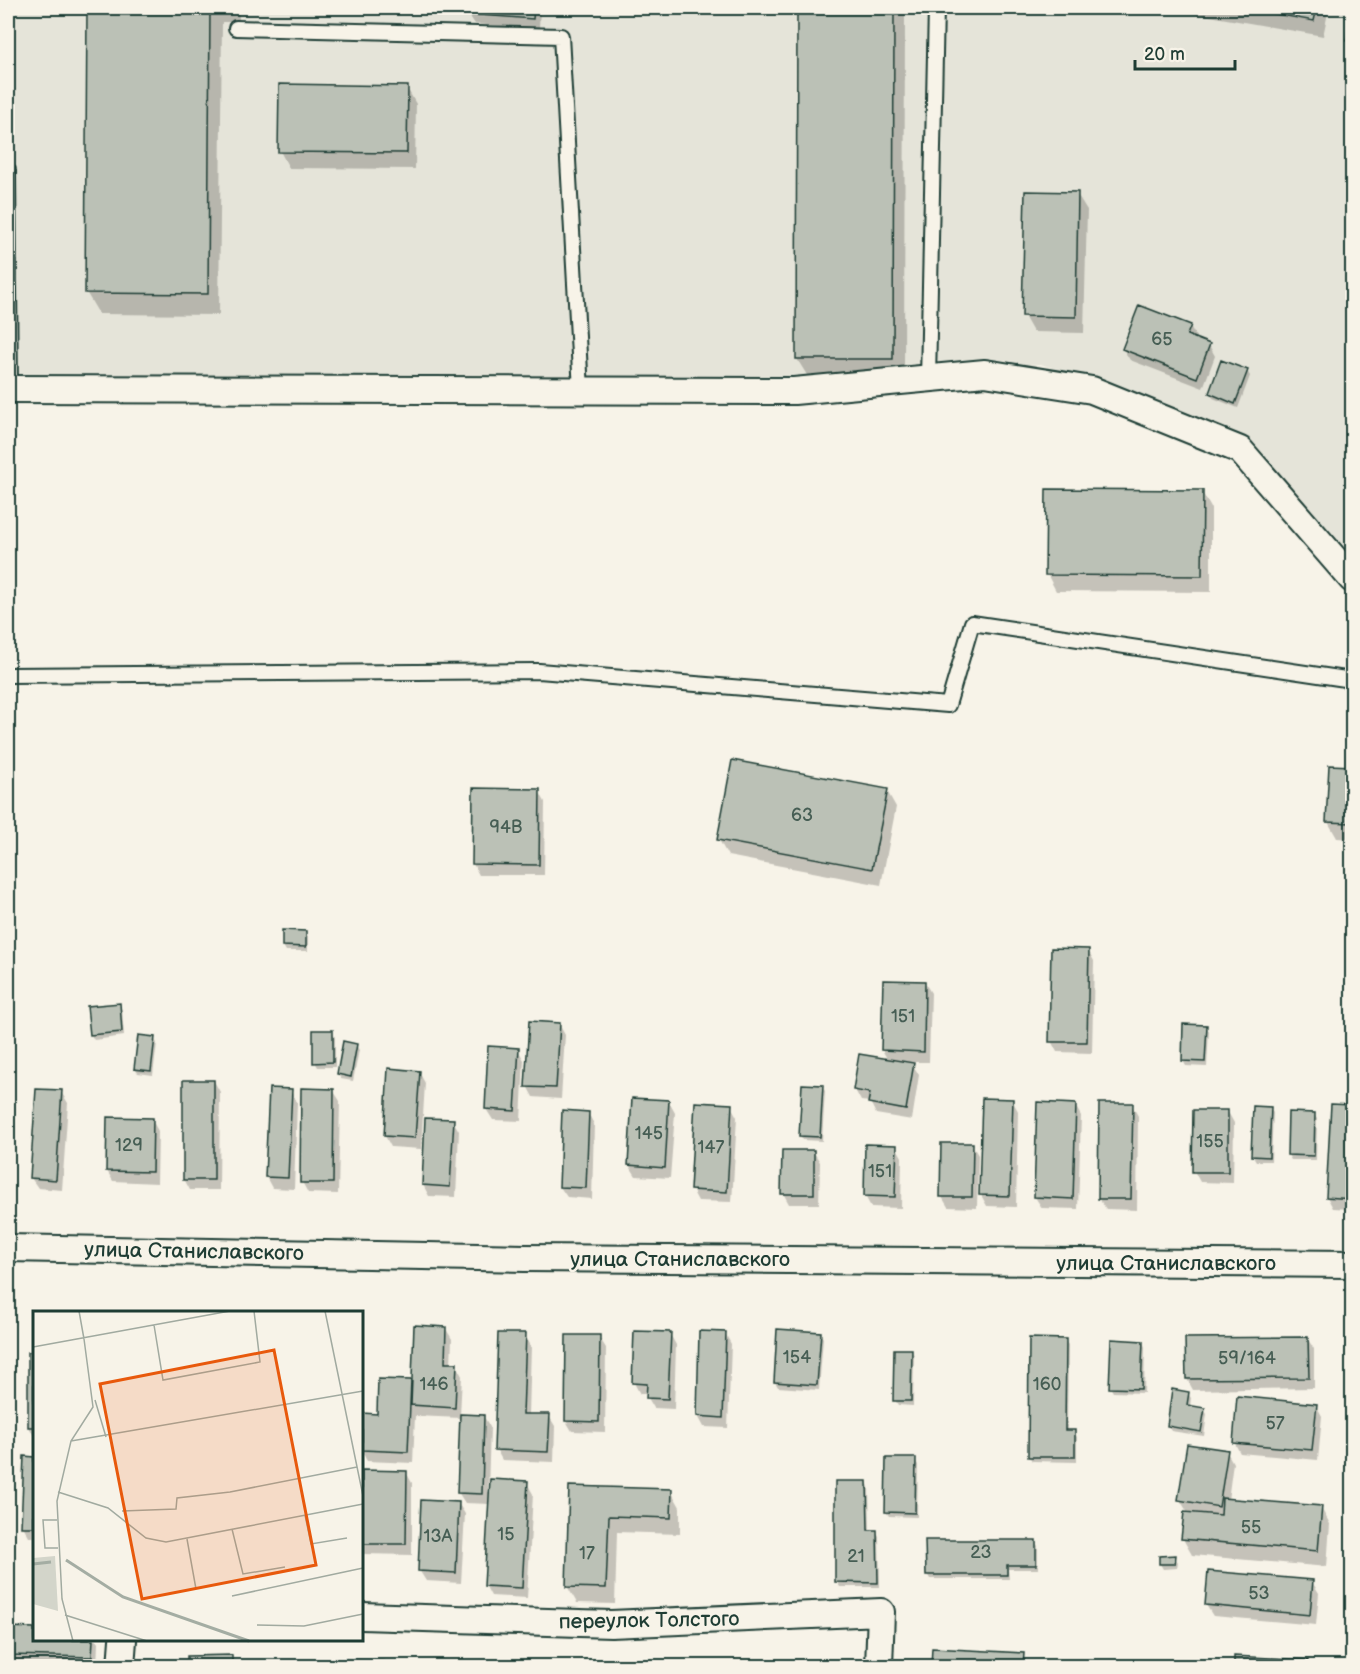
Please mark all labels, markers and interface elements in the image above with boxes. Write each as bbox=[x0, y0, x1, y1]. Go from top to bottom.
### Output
scale bar bbox=[1135, 33, 1236, 71]
text: 20 m bbox=[1144, 44, 1185, 65]
house number: 65 bbox=[1151, 329, 1173, 350]
house number: 63 bbox=[791, 805, 813, 826]
house number: 94В bbox=[490, 817, 522, 838]
house number: 151 bbox=[891, 1006, 915, 1027]
house number: 145 bbox=[635, 1123, 663, 1144]
house number: 155 bbox=[1196, 1131, 1224, 1152]
house number: 129 bbox=[115, 1135, 143, 1156]
house number: 147 bbox=[698, 1137, 725, 1158]
house number: 151 bbox=[868, 1161, 892, 1182]
street label: улица Станиславского bbox=[84, 1237, 304, 1266]
street label: улица Станиславского bbox=[570, 1247, 790, 1272]
street label: улица Станиславского bbox=[1056, 1251, 1276, 1276]
inset map bbox=[33, 1311, 363, 1641]
house number: 154 bbox=[783, 1347, 811, 1368]
house number: 59/164 bbox=[1218, 1348, 1276, 1369]
house number: 146 bbox=[420, 1374, 448, 1395]
house number: 160 bbox=[1033, 1374, 1061, 1395]
house number: 57 bbox=[1265, 1413, 1285, 1434]
house number: 55 bbox=[1241, 1517, 1261, 1538]
house number: 15 bbox=[497, 1524, 515, 1545]
house number: 13А bbox=[424, 1526, 453, 1547]
house number: 23 bbox=[970, 1542, 992, 1563]
house number: 17 bbox=[579, 1543, 595, 1564]
house number: 21 bbox=[847, 1546, 865, 1567]
house number: 53 bbox=[1248, 1583, 1270, 1604]
street label: переулок Толстого bbox=[558, 1606, 740, 1635]

